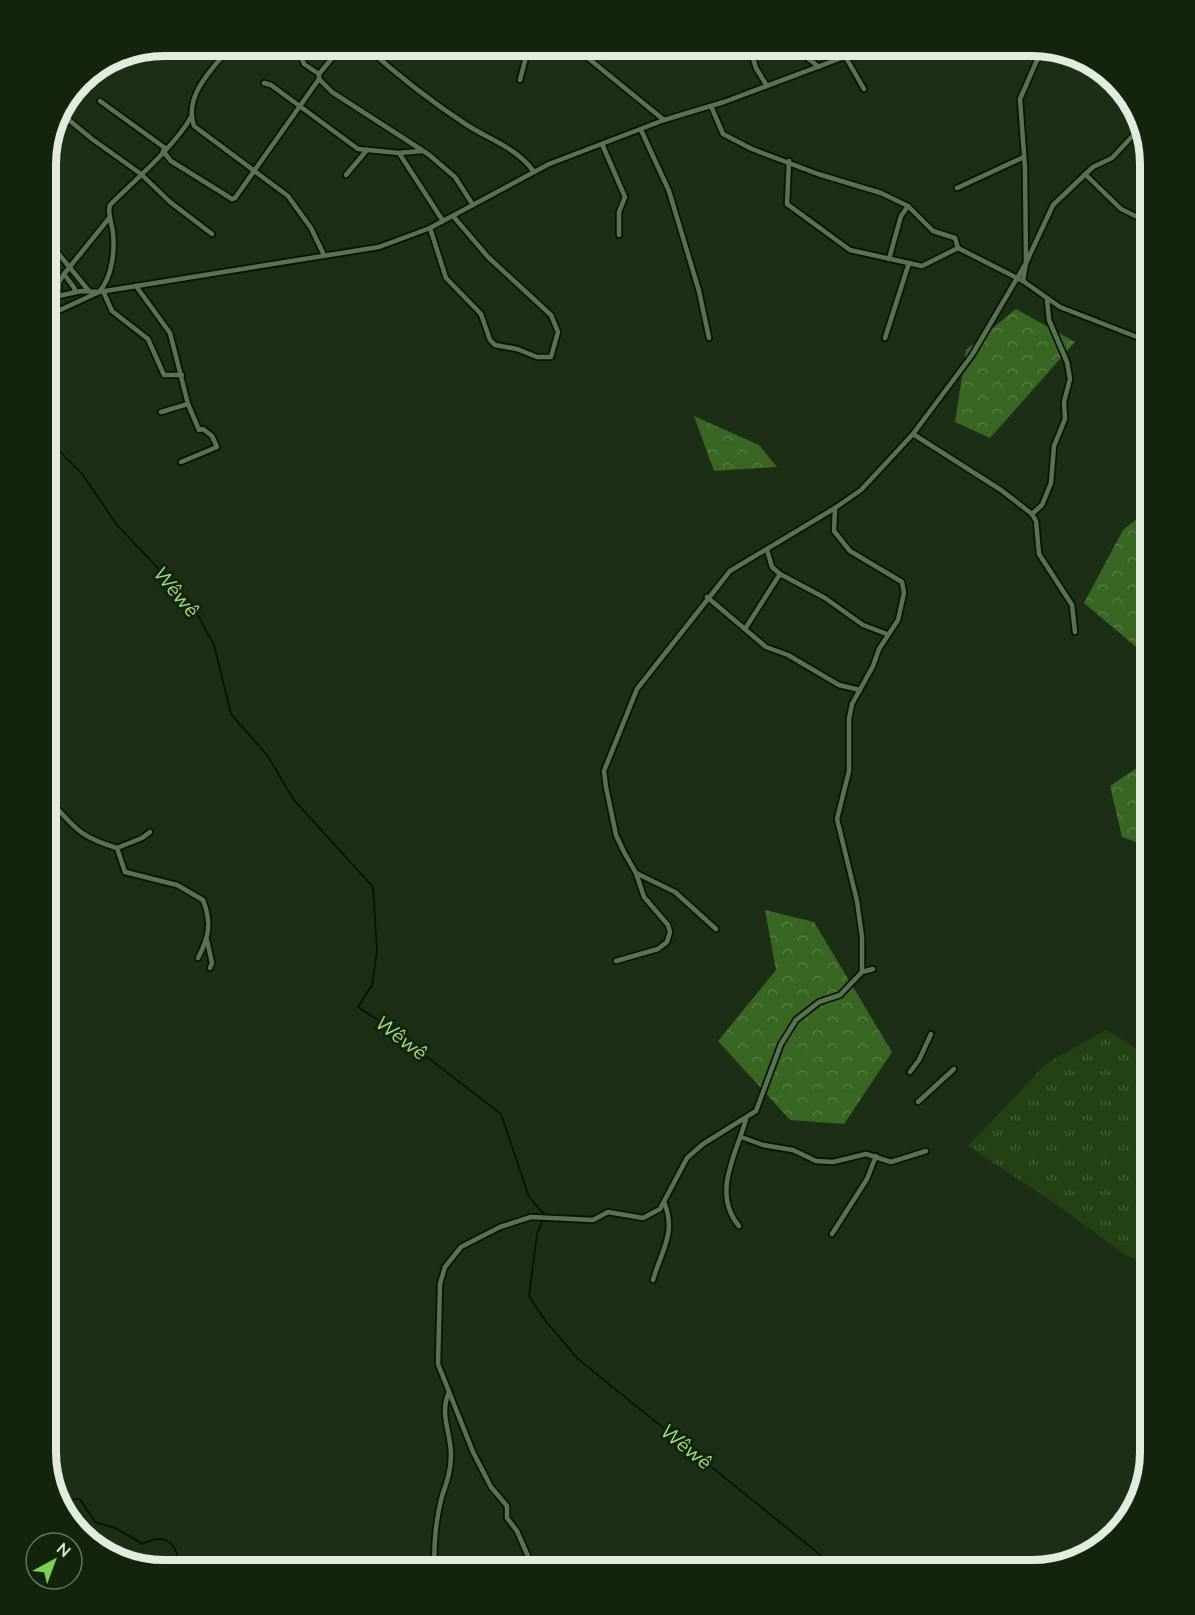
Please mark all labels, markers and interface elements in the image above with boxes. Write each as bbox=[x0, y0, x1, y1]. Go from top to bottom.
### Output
water label: Wêwê bbox=[147, 561, 205, 623]
water label: Wêwê bbox=[369, 1010, 433, 1067]
water label: Wêwê bbox=[655, 1418, 718, 1476]
north arrow bbox=[24, 1531, 84, 1591]
text: N bbox=[51, 1538, 75, 1563]

